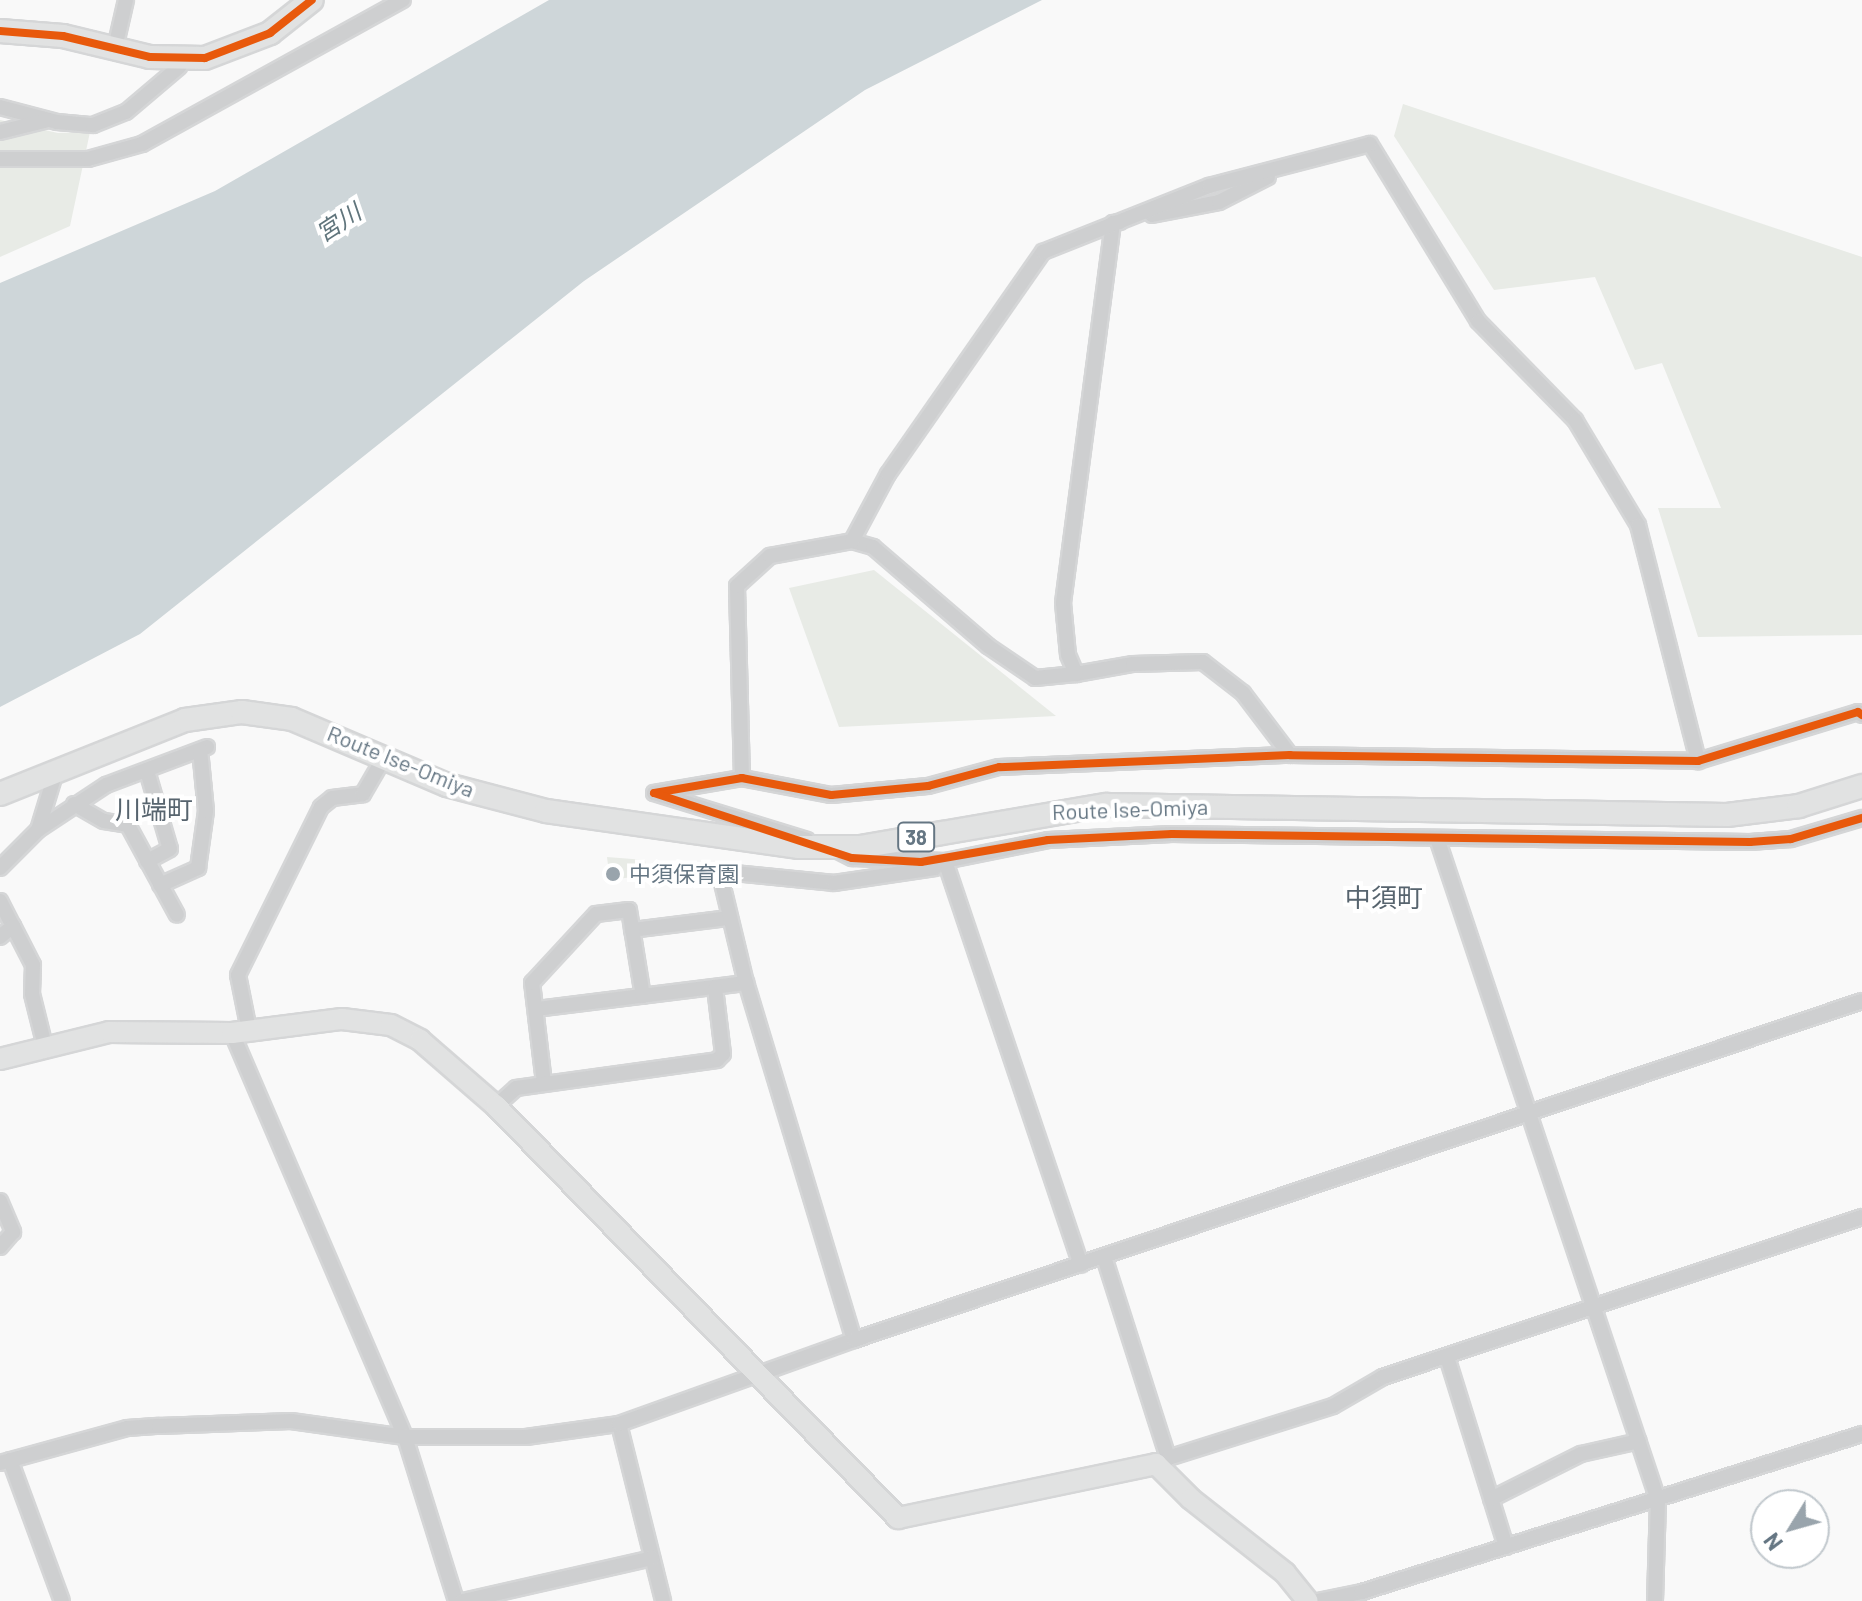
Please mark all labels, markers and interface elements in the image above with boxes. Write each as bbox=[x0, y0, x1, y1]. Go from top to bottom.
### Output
water label: 宮川 bbox=[310, 197, 366, 247]
street label: Route Ise-Omiya bbox=[324, 719, 478, 803]
district label: 川端町 bbox=[115, 793, 193, 825]
street label: Route Ise-Omiya bbox=[1051, 793, 1209, 825]
road number: 38 bbox=[896, 821, 936, 853]
place label: 中須保育園 bbox=[629, 861, 739, 887]
marker: 中須保育園 bbox=[604, 865, 622, 883]
district label: 中須町 bbox=[1345, 881, 1423, 913]
north arrow bbox=[1750, 1489, 1830, 1569]
text: N bbox=[1758, 1529, 1787, 1556]

